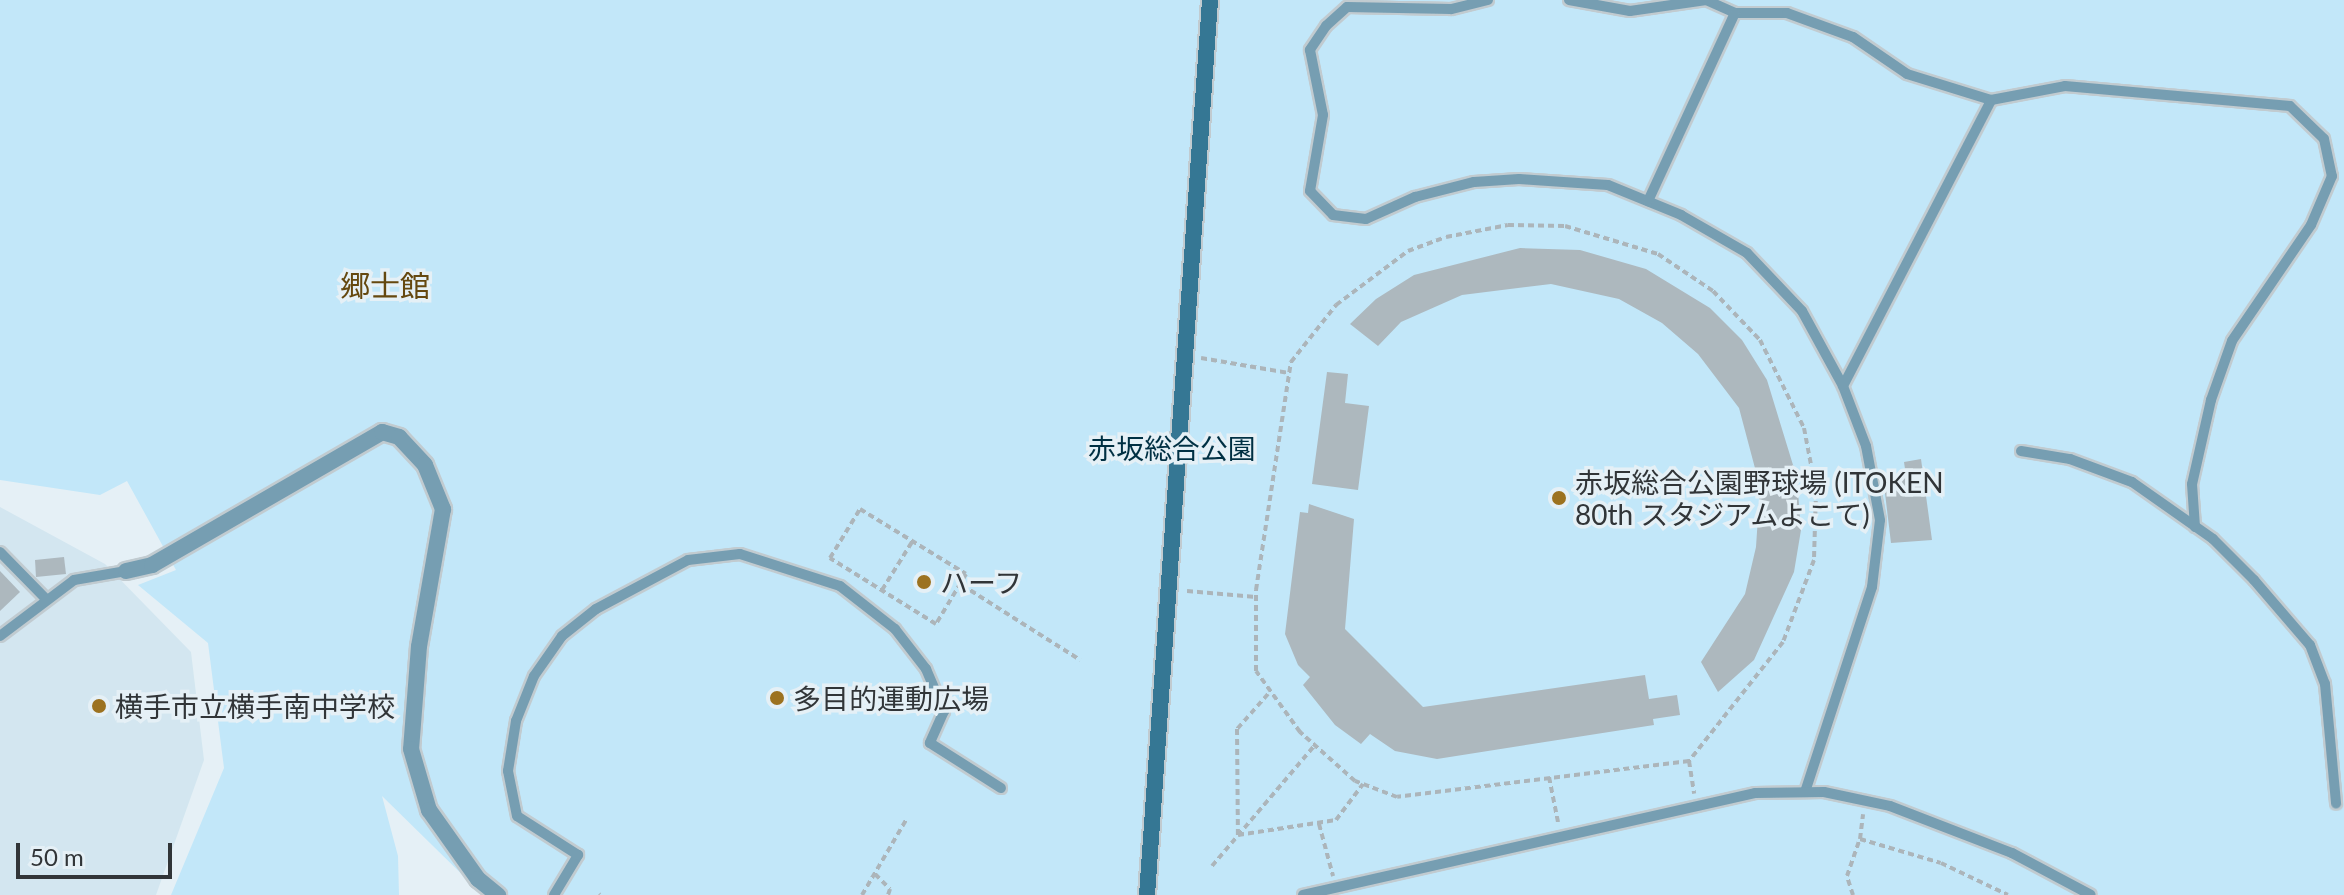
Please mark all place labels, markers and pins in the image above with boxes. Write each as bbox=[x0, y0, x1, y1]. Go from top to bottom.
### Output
place label: 赤坂総合公園野球場 (ITOKEN 80th スタジアムよこて) bbox=[1575, 465, 1944, 531]
marker: 赤坂総合公園野球場 (ITOKEN 80th スタジアムよこて) bbox=[1550, 489, 1568, 507]
place label: ハーフ bbox=[940, 565, 1024, 599]
marker: ハーフ bbox=[915, 573, 933, 591]
place label: 多目的運動広場 bbox=[793, 681, 989, 715]
place label: 横手市立横手南中学校 bbox=[115, 689, 395, 723]
marker: 多目的運動広場 bbox=[768, 689, 786, 707]
marker: 横手市立横手南中学校 bbox=[90, 697, 108, 715]

